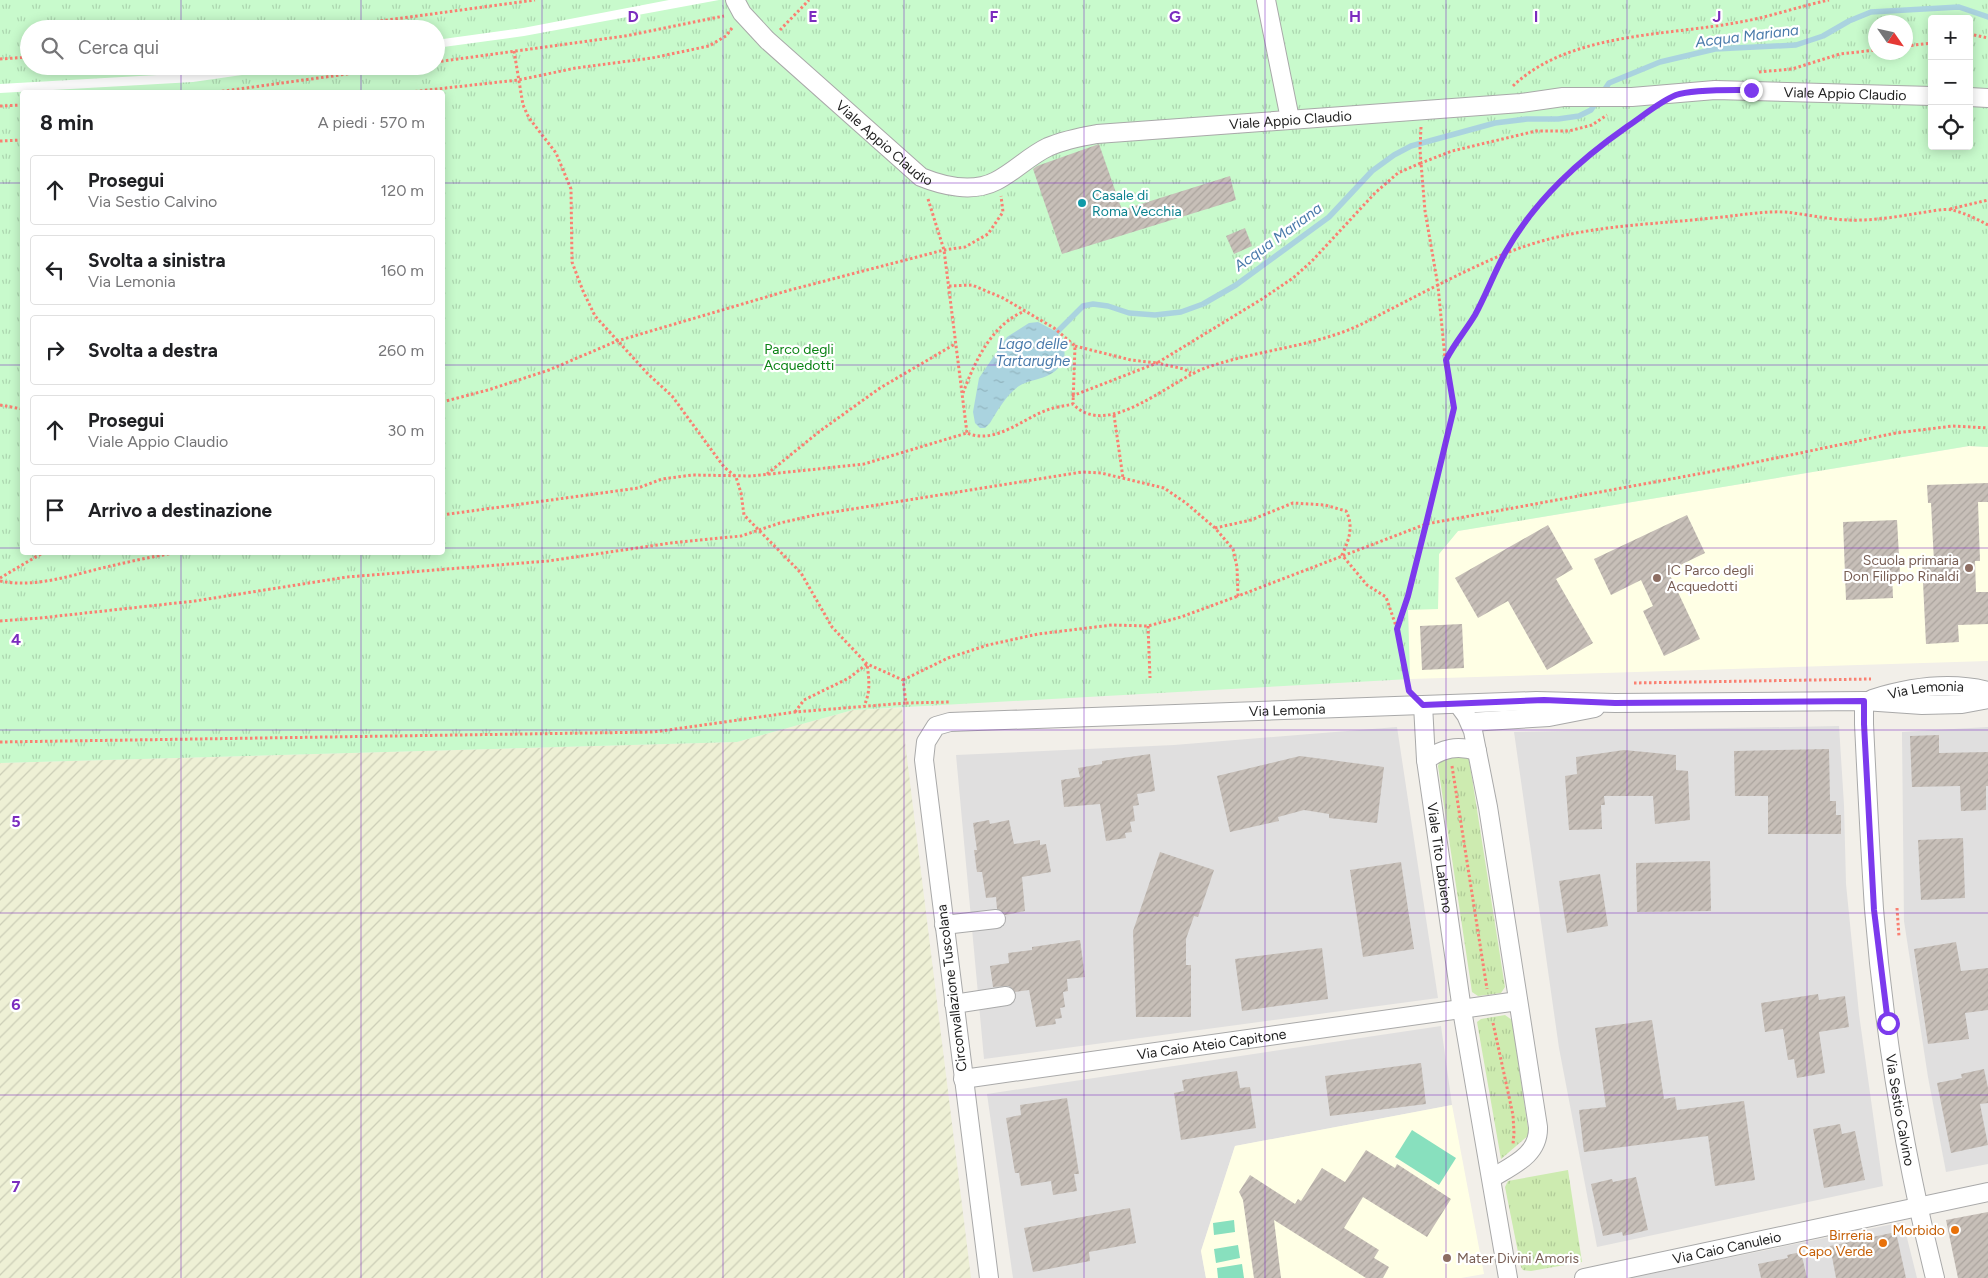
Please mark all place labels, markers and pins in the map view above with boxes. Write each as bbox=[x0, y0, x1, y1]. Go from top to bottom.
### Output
place label: Casale di Roma Vecchia bbox=[1092, 187, 1182, 220]
marker: Casale di Roma Vecchia bbox=[1076, 197, 1088, 209]
place label: Scuola primaria Don Filippo Rinaldi bbox=[1843, 552, 1959, 585]
place label: IC Parco degli Acquedotti bbox=[1667, 562, 1754, 595]
marker: Scuola primaria Don Filippo Rinaldi bbox=[1963, 562, 1975, 574]
marker: IC Parco degli Acquedotti bbox=[1651, 572, 1663, 584]
place label: Morbido bbox=[1893, 1222, 1945, 1239]
marker: Morbido bbox=[1949, 1224, 1961, 1236]
place label: Birreria Capo Verde bbox=[1799, 1227, 1873, 1260]
marker: Birreria Capo Verde bbox=[1877, 1237, 1889, 1249]
place label: Mater Divini Amoris bbox=[1457, 1250, 1579, 1267]
marker: Mater Divini Amoris bbox=[1441, 1252, 1453, 1264]

